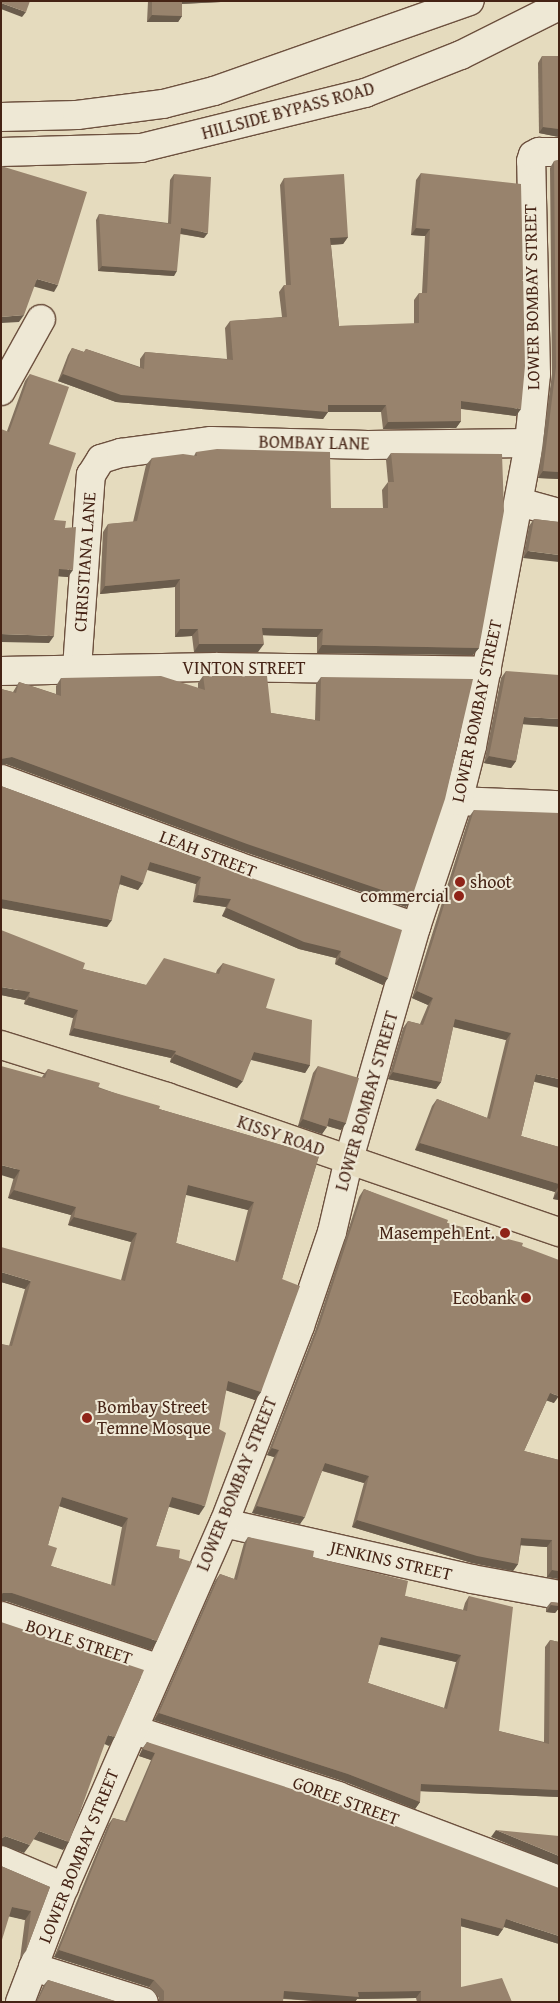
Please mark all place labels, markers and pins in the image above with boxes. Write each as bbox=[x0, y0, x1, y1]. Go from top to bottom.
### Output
place label: shoot bbox=[470, 871, 512, 893]
marker: shoot bbox=[454, 876, 466, 888]
place label: commercial bbox=[360, 885, 449, 907]
marker: commercial bbox=[453, 890, 465, 902]
place label: Masempeh Ent. bbox=[379, 1222, 495, 1244]
marker: Masempeh Ent. bbox=[499, 1227, 511, 1239]
place label: Ecobank bbox=[453, 1287, 516, 1309]
marker: Ecobank bbox=[520, 1292, 532, 1304]
place label: Bombay Street Temne Mosque bbox=[97, 1397, 211, 1440]
marker: Bombay Street Temne Mosque bbox=[81, 1412, 93, 1424]

